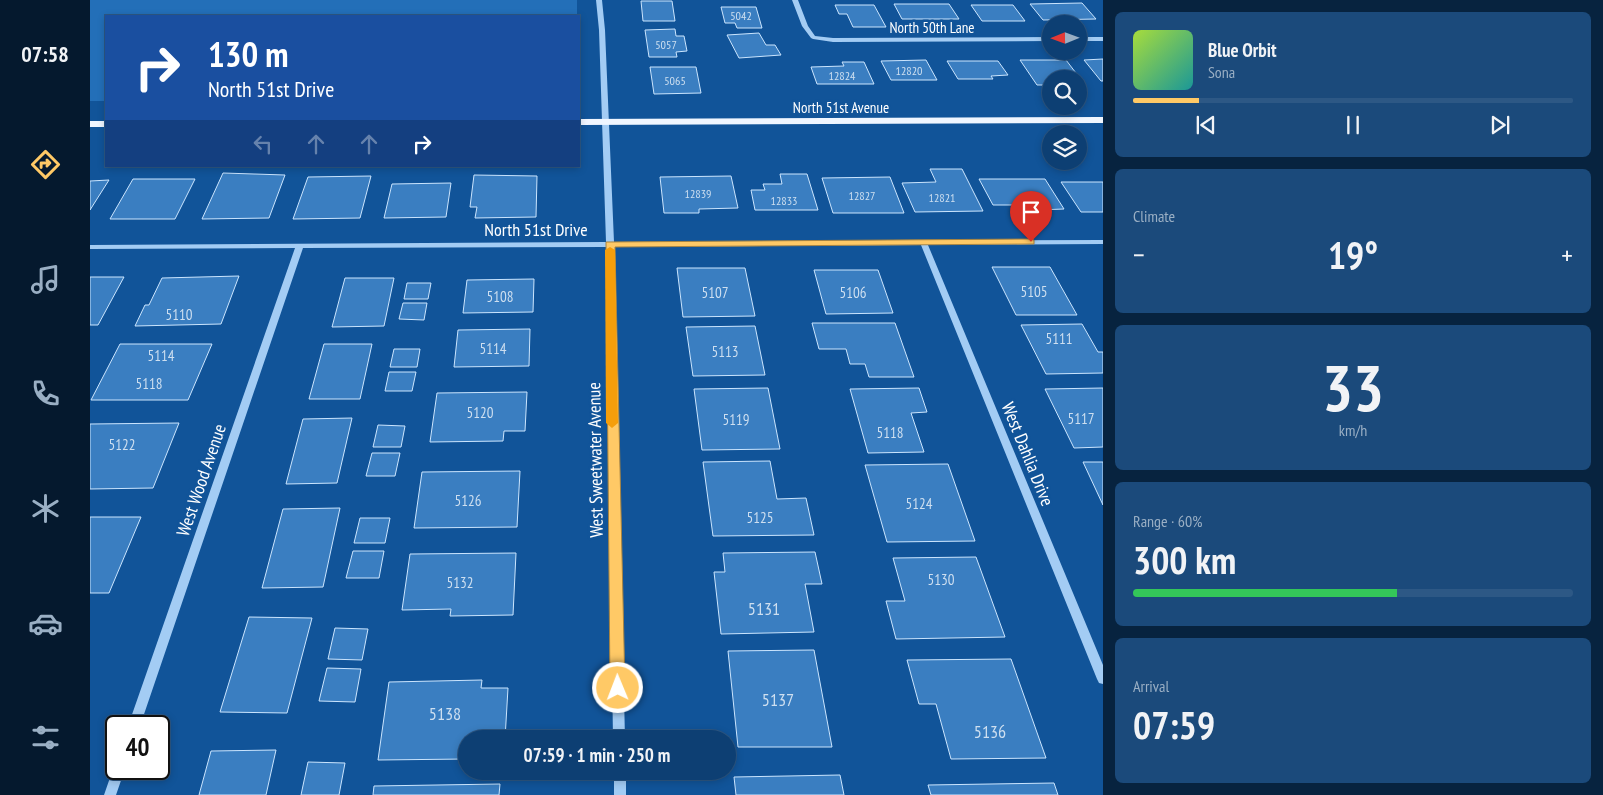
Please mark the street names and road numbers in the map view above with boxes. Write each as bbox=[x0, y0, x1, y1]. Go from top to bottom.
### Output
street label: North 50th Lane bbox=[889, 18, 975, 37]
street label: North 51st Avenue bbox=[793, 98, 889, 117]
street label: North 51st Drive bbox=[484, 218, 588, 241]
street label: West Sweetwater Avenue bbox=[582, 382, 608, 538]
street label: West Dahlia Drive bbox=[997, 399, 1059, 509]
street label: West Wood Avenue bbox=[171, 421, 231, 539]

